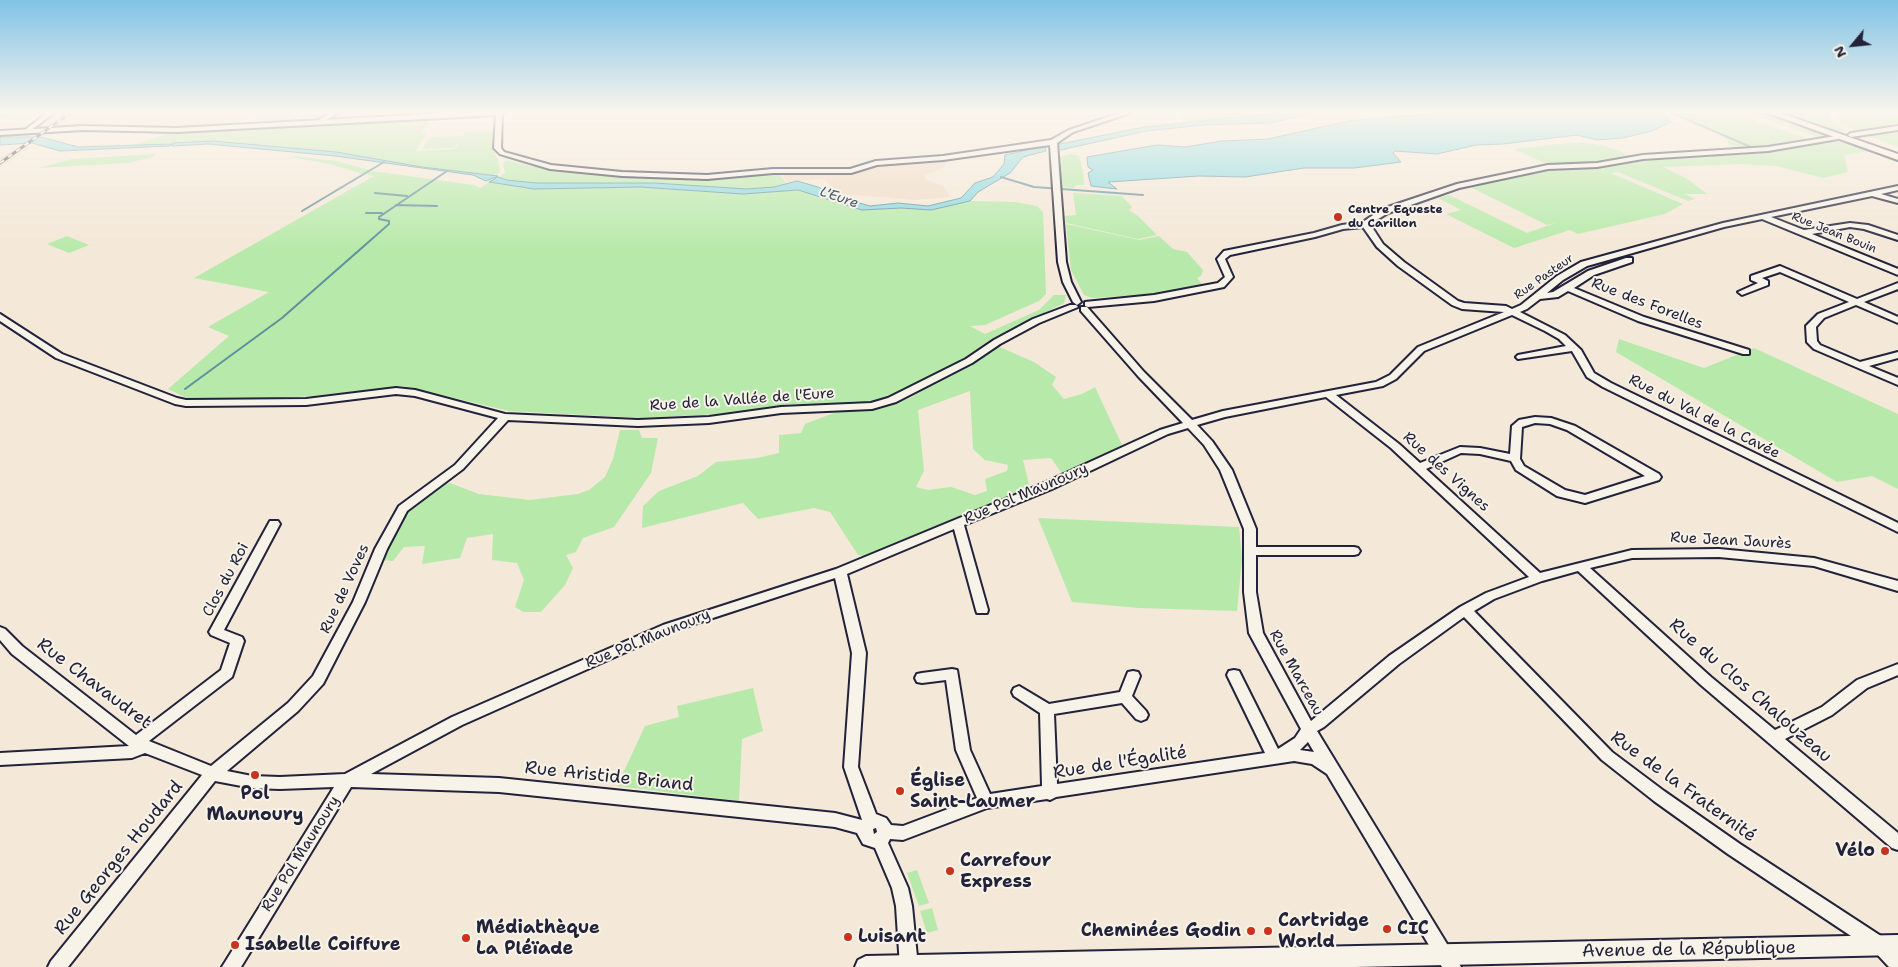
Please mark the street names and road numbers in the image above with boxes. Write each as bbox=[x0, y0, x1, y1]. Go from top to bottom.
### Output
street label: Rue Jean Bouin bbox=[1790, 209, 1878, 257]
street label: Rue Pasteur bbox=[1511, 251, 1577, 303]
street label: Rue des Forelles bbox=[1589, 274, 1705, 334]
street label: Rue du Val de la Cavée bbox=[1625, 371, 1783, 463]
street label: Rue de la Vallée de l'Eure bbox=[649, 385, 835, 415]
street label: Rue des Vignes bbox=[1399, 428, 1493, 516]
street label: Rue Pol Maunoury bbox=[961, 460, 1091, 528]
street label: Rue Jean Jaurès bbox=[1670, 529, 1792, 553]
street label: Clos du Roi bbox=[199, 540, 253, 620]
street label: Rue de Voves bbox=[316, 541, 374, 637]
street label: Rue Pol Maunoury bbox=[583, 606, 713, 672]
street label: Rue du Clos Chalouzeau bbox=[1664, 614, 1836, 768]
street label: Rue Marceau bbox=[1265, 627, 1327, 719]
street label: Rue Chavaudret bbox=[32, 634, 156, 734]
street label: Rue de la Fraternité bbox=[1606, 727, 1760, 847]
street label: Rue de l'Égalité bbox=[1051, 742, 1189, 784]
street label: Rue Aristide Briand bbox=[524, 757, 694, 797]
street label: Rue Georges Houdard bbox=[50, 776, 188, 940]
street label: Rue Pol Maunoury bbox=[258, 793, 344, 915]
street label: Avenue de la République bbox=[1582, 937, 1796, 963]

